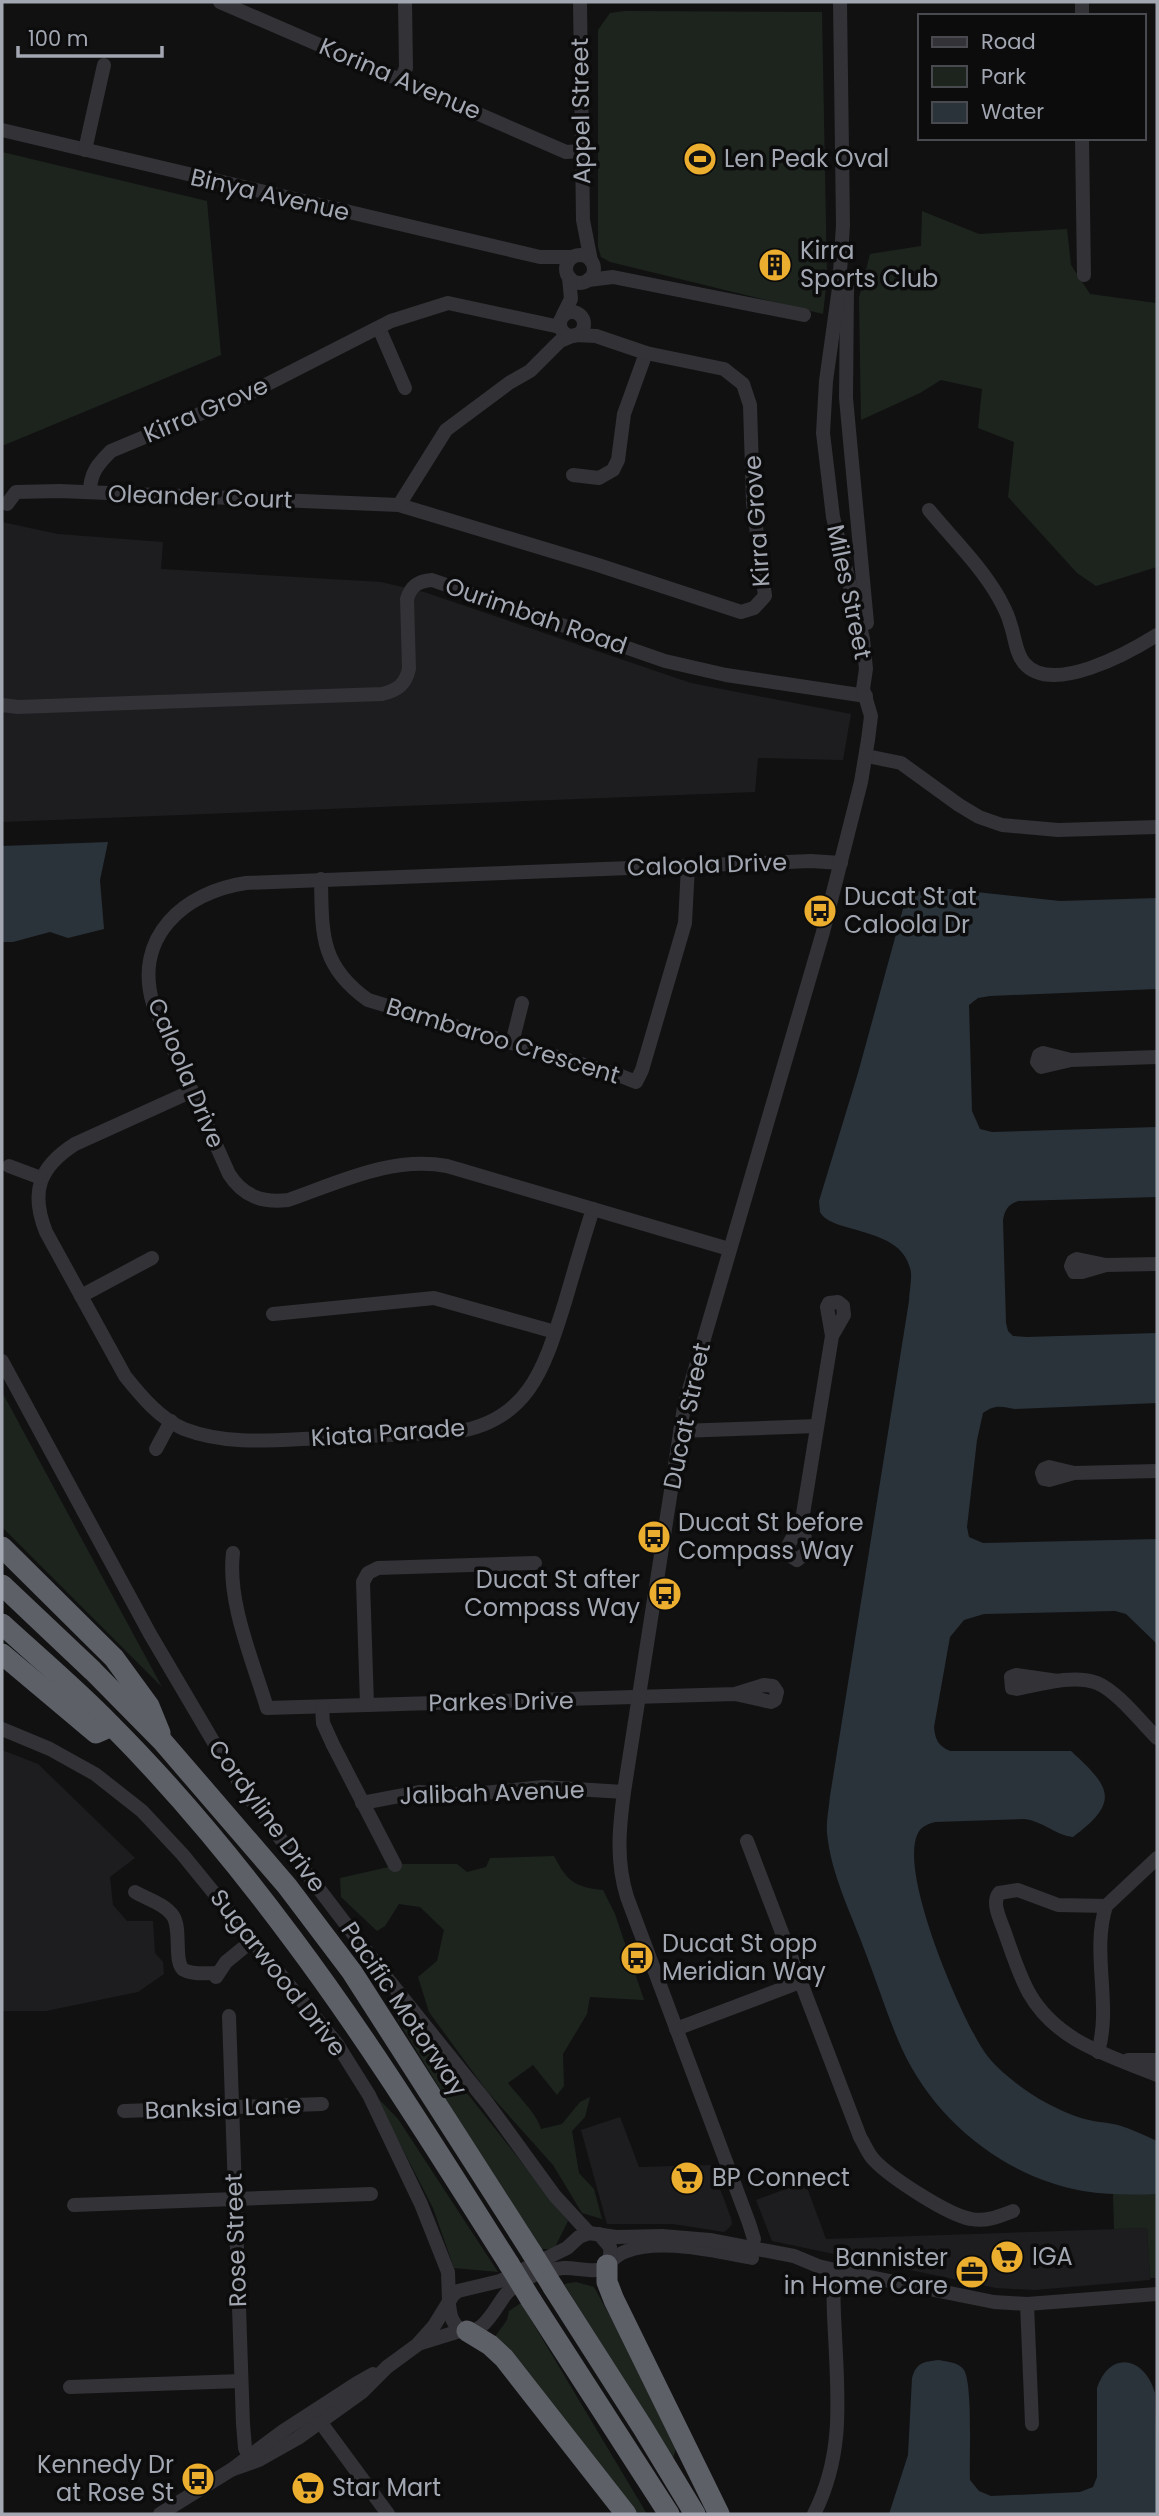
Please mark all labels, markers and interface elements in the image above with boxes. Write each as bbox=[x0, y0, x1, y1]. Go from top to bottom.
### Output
scale bar bbox=[18, 14, 161, 58]
legend bbox=[918, 14, 1145, 140]
text: 100 m bbox=[28, 24, 88, 53]
text: Road bbox=[981, 27, 1036, 56]
street label: Korina Avenue bbox=[314, 30, 486, 127]
street label: Appel Street bbox=[563, 38, 598, 184]
text: Park bbox=[981, 62, 1026, 91]
text: Water bbox=[981, 97, 1044, 126]
sports icon: Len Peak Oval bbox=[681, 140, 719, 178]
place label: Len Peak Oval bbox=[724, 142, 889, 175]
street label: Binya Avenue bbox=[187, 160, 353, 229]
place label: Kirra Sports Club bbox=[800, 234, 938, 295]
building icon: Kirra Sports Club bbox=[756, 246, 794, 284]
street label: Kirra Grove bbox=[139, 369, 273, 451]
street label: Kirra Grove bbox=[735, 454, 778, 588]
street label: Oleander Court bbox=[107, 477, 293, 516]
street label: Miles Street bbox=[819, 522, 880, 662]
street label: Ourimbah Road bbox=[441, 569, 632, 662]
street label: Caloola Drive bbox=[626, 845, 788, 884]
place label: Ducat St at Caloola Dr bbox=[844, 880, 976, 941]
bus stop icon: Ducat St at Caloola Dr bbox=[801, 892, 839, 930]
street label: Bambaroo Crescent bbox=[382, 989, 624, 1092]
street label: Caloola Drive bbox=[140, 993, 233, 1153]
street label: Ducat Street bbox=[655, 1340, 718, 1492]
street label: Kiata Parade bbox=[310, 1411, 466, 1454]
place label: Ducat St before Compass Way bbox=[678, 1506, 864, 1567]
bus stop icon: Ducat St before Compass Way bbox=[635, 1518, 673, 1556]
place label: Ducat St after Compass Way bbox=[464, 1563, 640, 1624]
bus stop icon: Ducat St after Compass Way bbox=[646, 1575, 684, 1613]
street label: Parkes Drive bbox=[428, 1684, 574, 1719]
street label: Cordyline Drive bbox=[201, 1733, 334, 1899]
street label: Jalibah Avenue bbox=[399, 1773, 585, 1812]
street label: Sugarwood Drive bbox=[203, 1882, 354, 2063]
street label: Pacific Motorway bbox=[334, 1915, 475, 2103]
place label: Ducat St opp Meridian Way bbox=[662, 1927, 826, 1988]
bus stop icon: Ducat St opp Meridian Way bbox=[618, 1939, 656, 1977]
street label: Banksia Lane bbox=[144, 2088, 302, 2127]
supermarket icon: BP Connect bbox=[668, 2159, 706, 2197]
place label: BP Connect bbox=[712, 2161, 850, 2194]
street label: Rose Street bbox=[217, 2172, 254, 2308]
supermarket icon: IGA bbox=[988, 2238, 1026, 2276]
place label: IGA bbox=[1032, 2240, 1073, 2273]
place label: Bannister in Home Care bbox=[784, 2241, 948, 2302]
office icon: Bannister in Home Care bbox=[953, 2253, 991, 2291]
place label: Kennedy Dr at Rose St bbox=[37, 2448, 174, 2509]
bus stop icon: Kennedy Dr at Rose St bbox=[179, 2460, 217, 2498]
supermarket icon: Star Mart bbox=[289, 2469, 327, 2507]
place label: Star Mart bbox=[332, 2471, 441, 2504]

